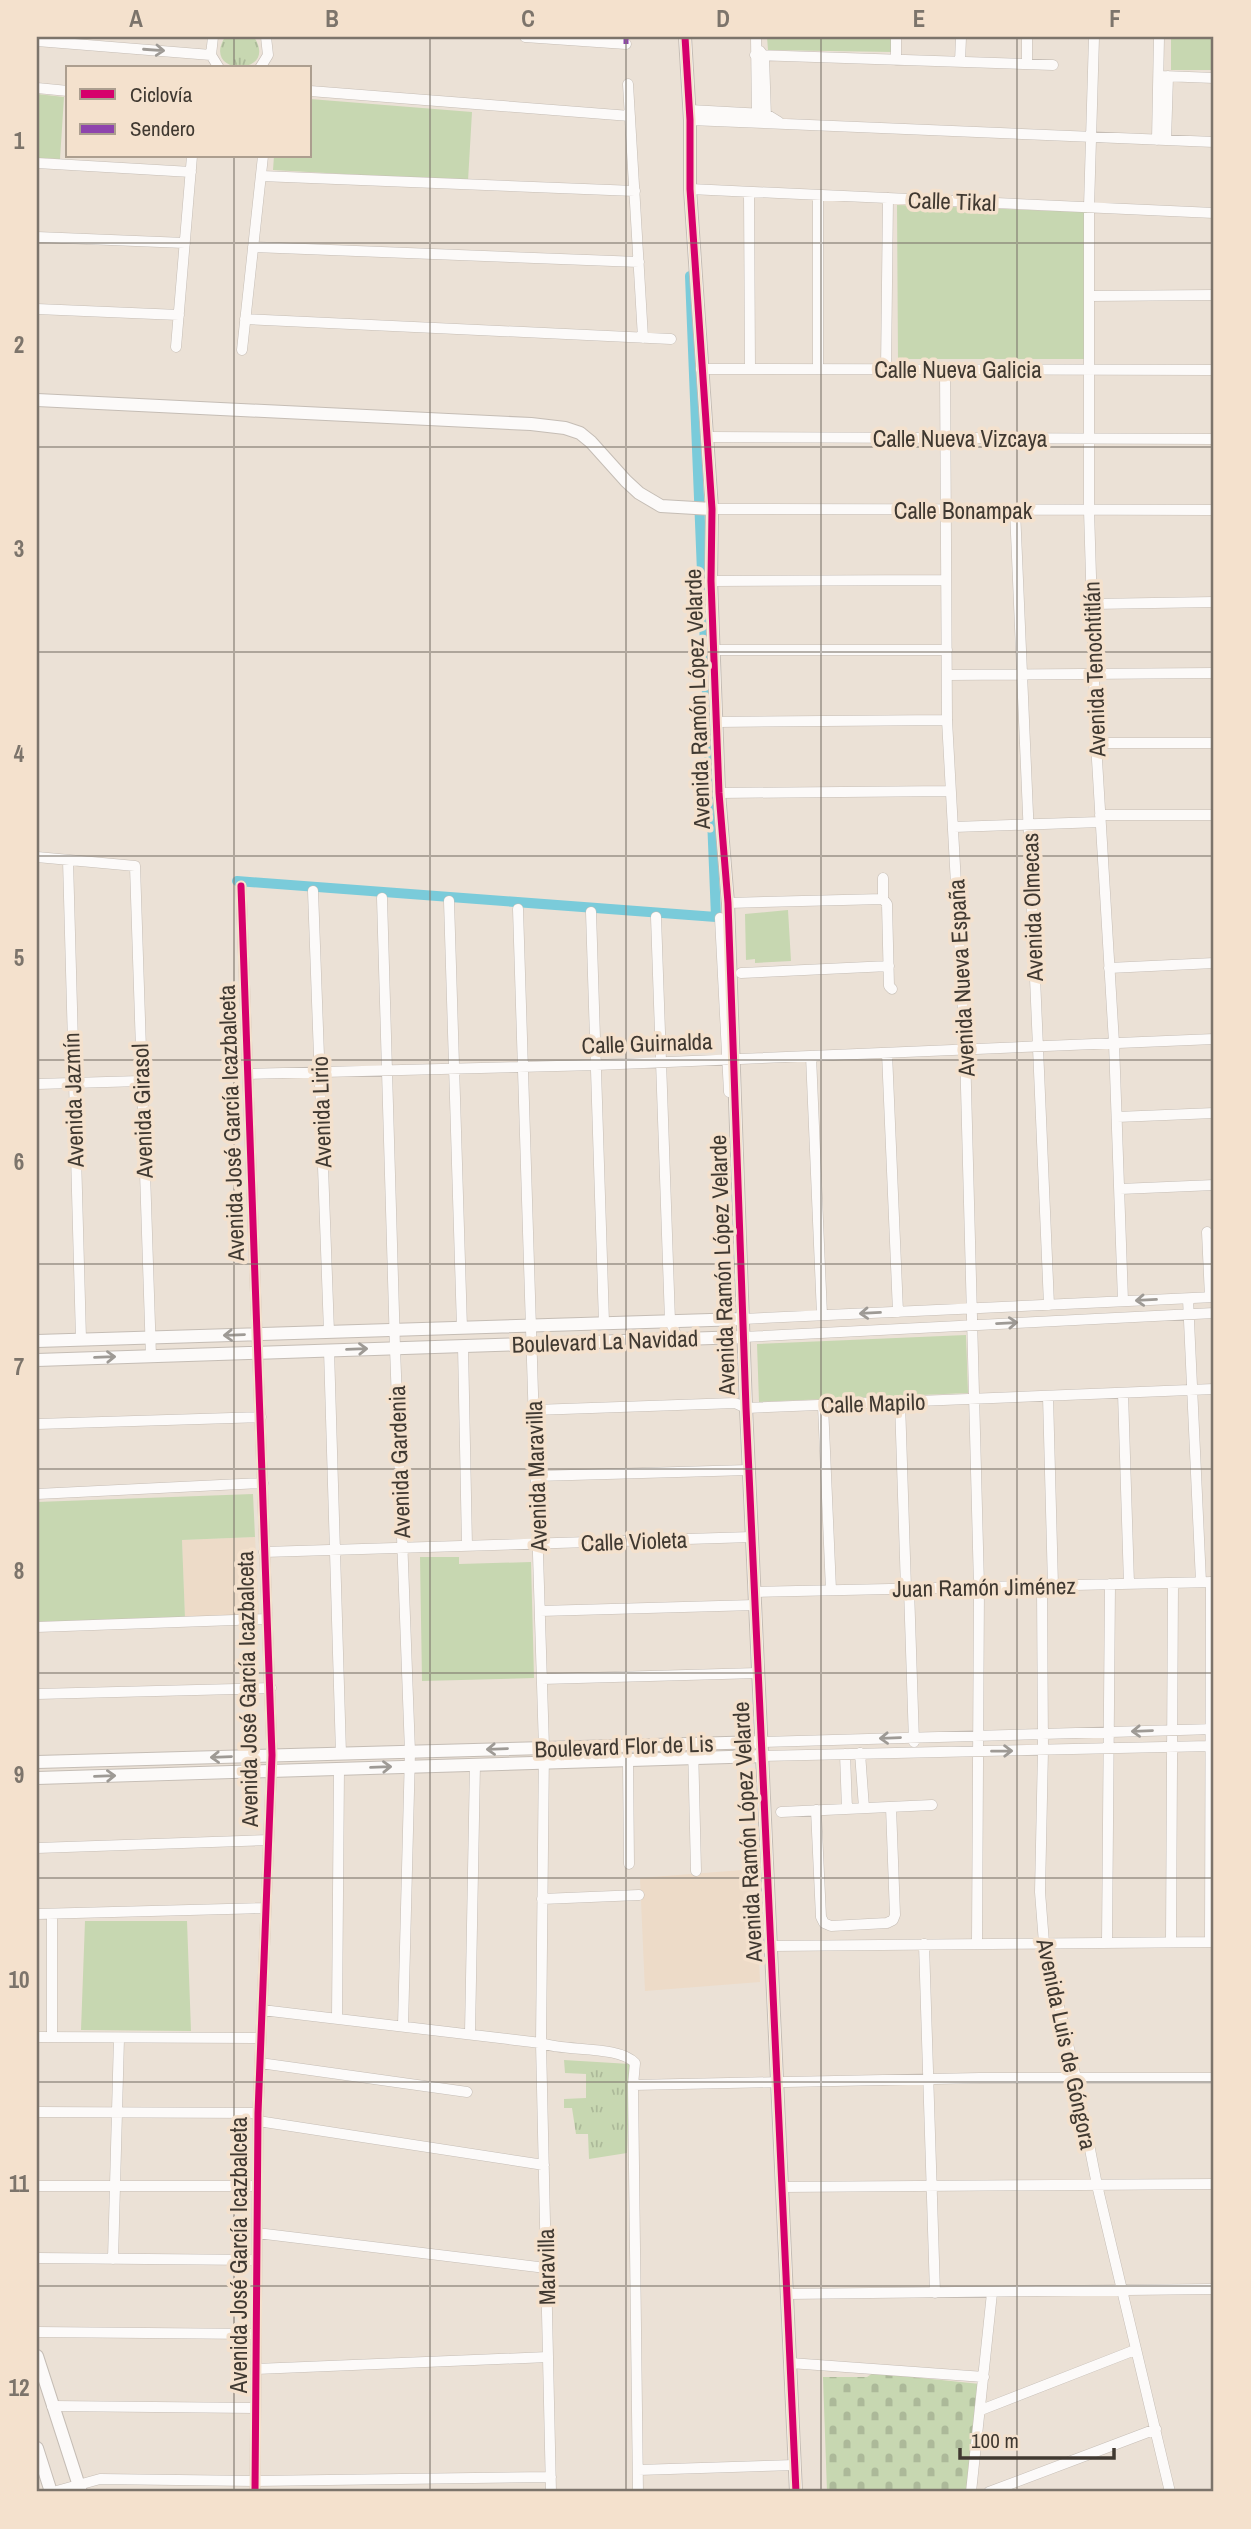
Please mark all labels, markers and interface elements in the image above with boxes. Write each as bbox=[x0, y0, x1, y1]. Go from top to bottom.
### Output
text: A bbox=[129, 3, 143, 34]
text: B bbox=[325, 3, 339, 34]
text: C bbox=[521, 3, 535, 34]
text: D bbox=[716, 3, 730, 34]
text: E bbox=[913, 3, 925, 34]
text: F bbox=[1109, 3, 1121, 34]
one-way arrow bbox=[142, 44, 164, 57]
legend bbox=[66, 66, 312, 158]
text: Ciclovía bbox=[130, 80, 193, 109]
text: Sendero bbox=[130, 114, 195, 143]
text: 1 bbox=[14, 125, 25, 156]
street label: Calle Tikal bbox=[907, 184, 997, 218]
text: 2 bbox=[14, 329, 24, 360]
street label: Calle Nueva Galicia bbox=[874, 354, 1042, 385]
street label: Calle Nueva Vizcaya bbox=[873, 423, 1048, 454]
street label: Calle Bonampak bbox=[894, 495, 1033, 526]
text: 3 bbox=[14, 533, 24, 564]
street label: Avenida Ramón López Velarde bbox=[677, 568, 717, 831]
street label: Avenida Tenochtitlán bbox=[1075, 581, 1113, 758]
text: 4 bbox=[14, 738, 25, 769]
street label: Avenida Olmecas bbox=[1014, 832, 1050, 983]
street label: Avenida Nueva España bbox=[940, 878, 982, 1079]
text: 5 bbox=[14, 942, 24, 973]
street label: Avenida José García Icazbalceta bbox=[211, 984, 251, 1263]
street label: Calle Guirnalda bbox=[581, 1025, 714, 1061]
street label: Avenida Jazmín bbox=[55, 1032, 91, 1169]
street label: Avenida Girasol bbox=[124, 1043, 160, 1180]
street label: Avenida Lirio bbox=[304, 1056, 338, 1169]
street label: Avenida Ramón López Velarde bbox=[702, 1134, 742, 1397]
text: 6 bbox=[14, 1146, 24, 1177]
one-way arrow bbox=[1135, 1294, 1158, 1307]
one-way arrow bbox=[859, 1306, 882, 1319]
one-way arrow bbox=[995, 1316, 1018, 1329]
street label: Boulevard La Navidad bbox=[511, 1322, 699, 1360]
one-way arrow bbox=[223, 1328, 246, 1341]
one-way arrow bbox=[345, 1343, 368, 1356]
text: 7 bbox=[14, 1351, 24, 1382]
one-way arrow bbox=[93, 1351, 116, 1364]
street label: Avenida Gardenia bbox=[381, 1385, 417, 1540]
street label: Calle Mapilo bbox=[820, 1386, 926, 1420]
street label: Avenida Maravilla bbox=[518, 1400, 554, 1553]
street label: Calle Violeta bbox=[580, 1524, 688, 1558]
street label: Avenida José García Icazbalceta bbox=[229, 1550, 265, 1828]
text: 8 bbox=[14, 1555, 24, 1586]
street label: Juan Ramón Jiménez bbox=[892, 1570, 1076, 1604]
street label: Avenida Ramón López Velarde bbox=[725, 1701, 769, 1964]
one-way arrow bbox=[1131, 1724, 1154, 1738]
street label: Boulevard Flor de Lis bbox=[534, 1727, 714, 1765]
one-way arrow bbox=[879, 1732, 902, 1745]
one-way arrow bbox=[486, 1743, 509, 1756]
one-way arrow bbox=[990, 1744, 1013, 1757]
one-way arrow bbox=[210, 1750, 233, 1763]
text: 9 bbox=[14, 1759, 24, 1790]
one-way arrow bbox=[370, 1761, 393, 1774]
one-way arrow bbox=[93, 1769, 116, 1782]
street label: Avenida Luis de Góngora bbox=[1029, 1935, 1105, 2153]
text: 10 bbox=[9, 1964, 29, 1995]
street label: Avenida José García Icazbalceta bbox=[223, 2116, 254, 2394]
text: 11 bbox=[9, 2168, 29, 2199]
street label: Maravilla bbox=[530, 2228, 562, 2306]
text: 12 bbox=[9, 2372, 29, 2403]
scale bar bbox=[960, 2417, 1114, 2461]
text: 100 m bbox=[971, 2426, 1019, 2455]

